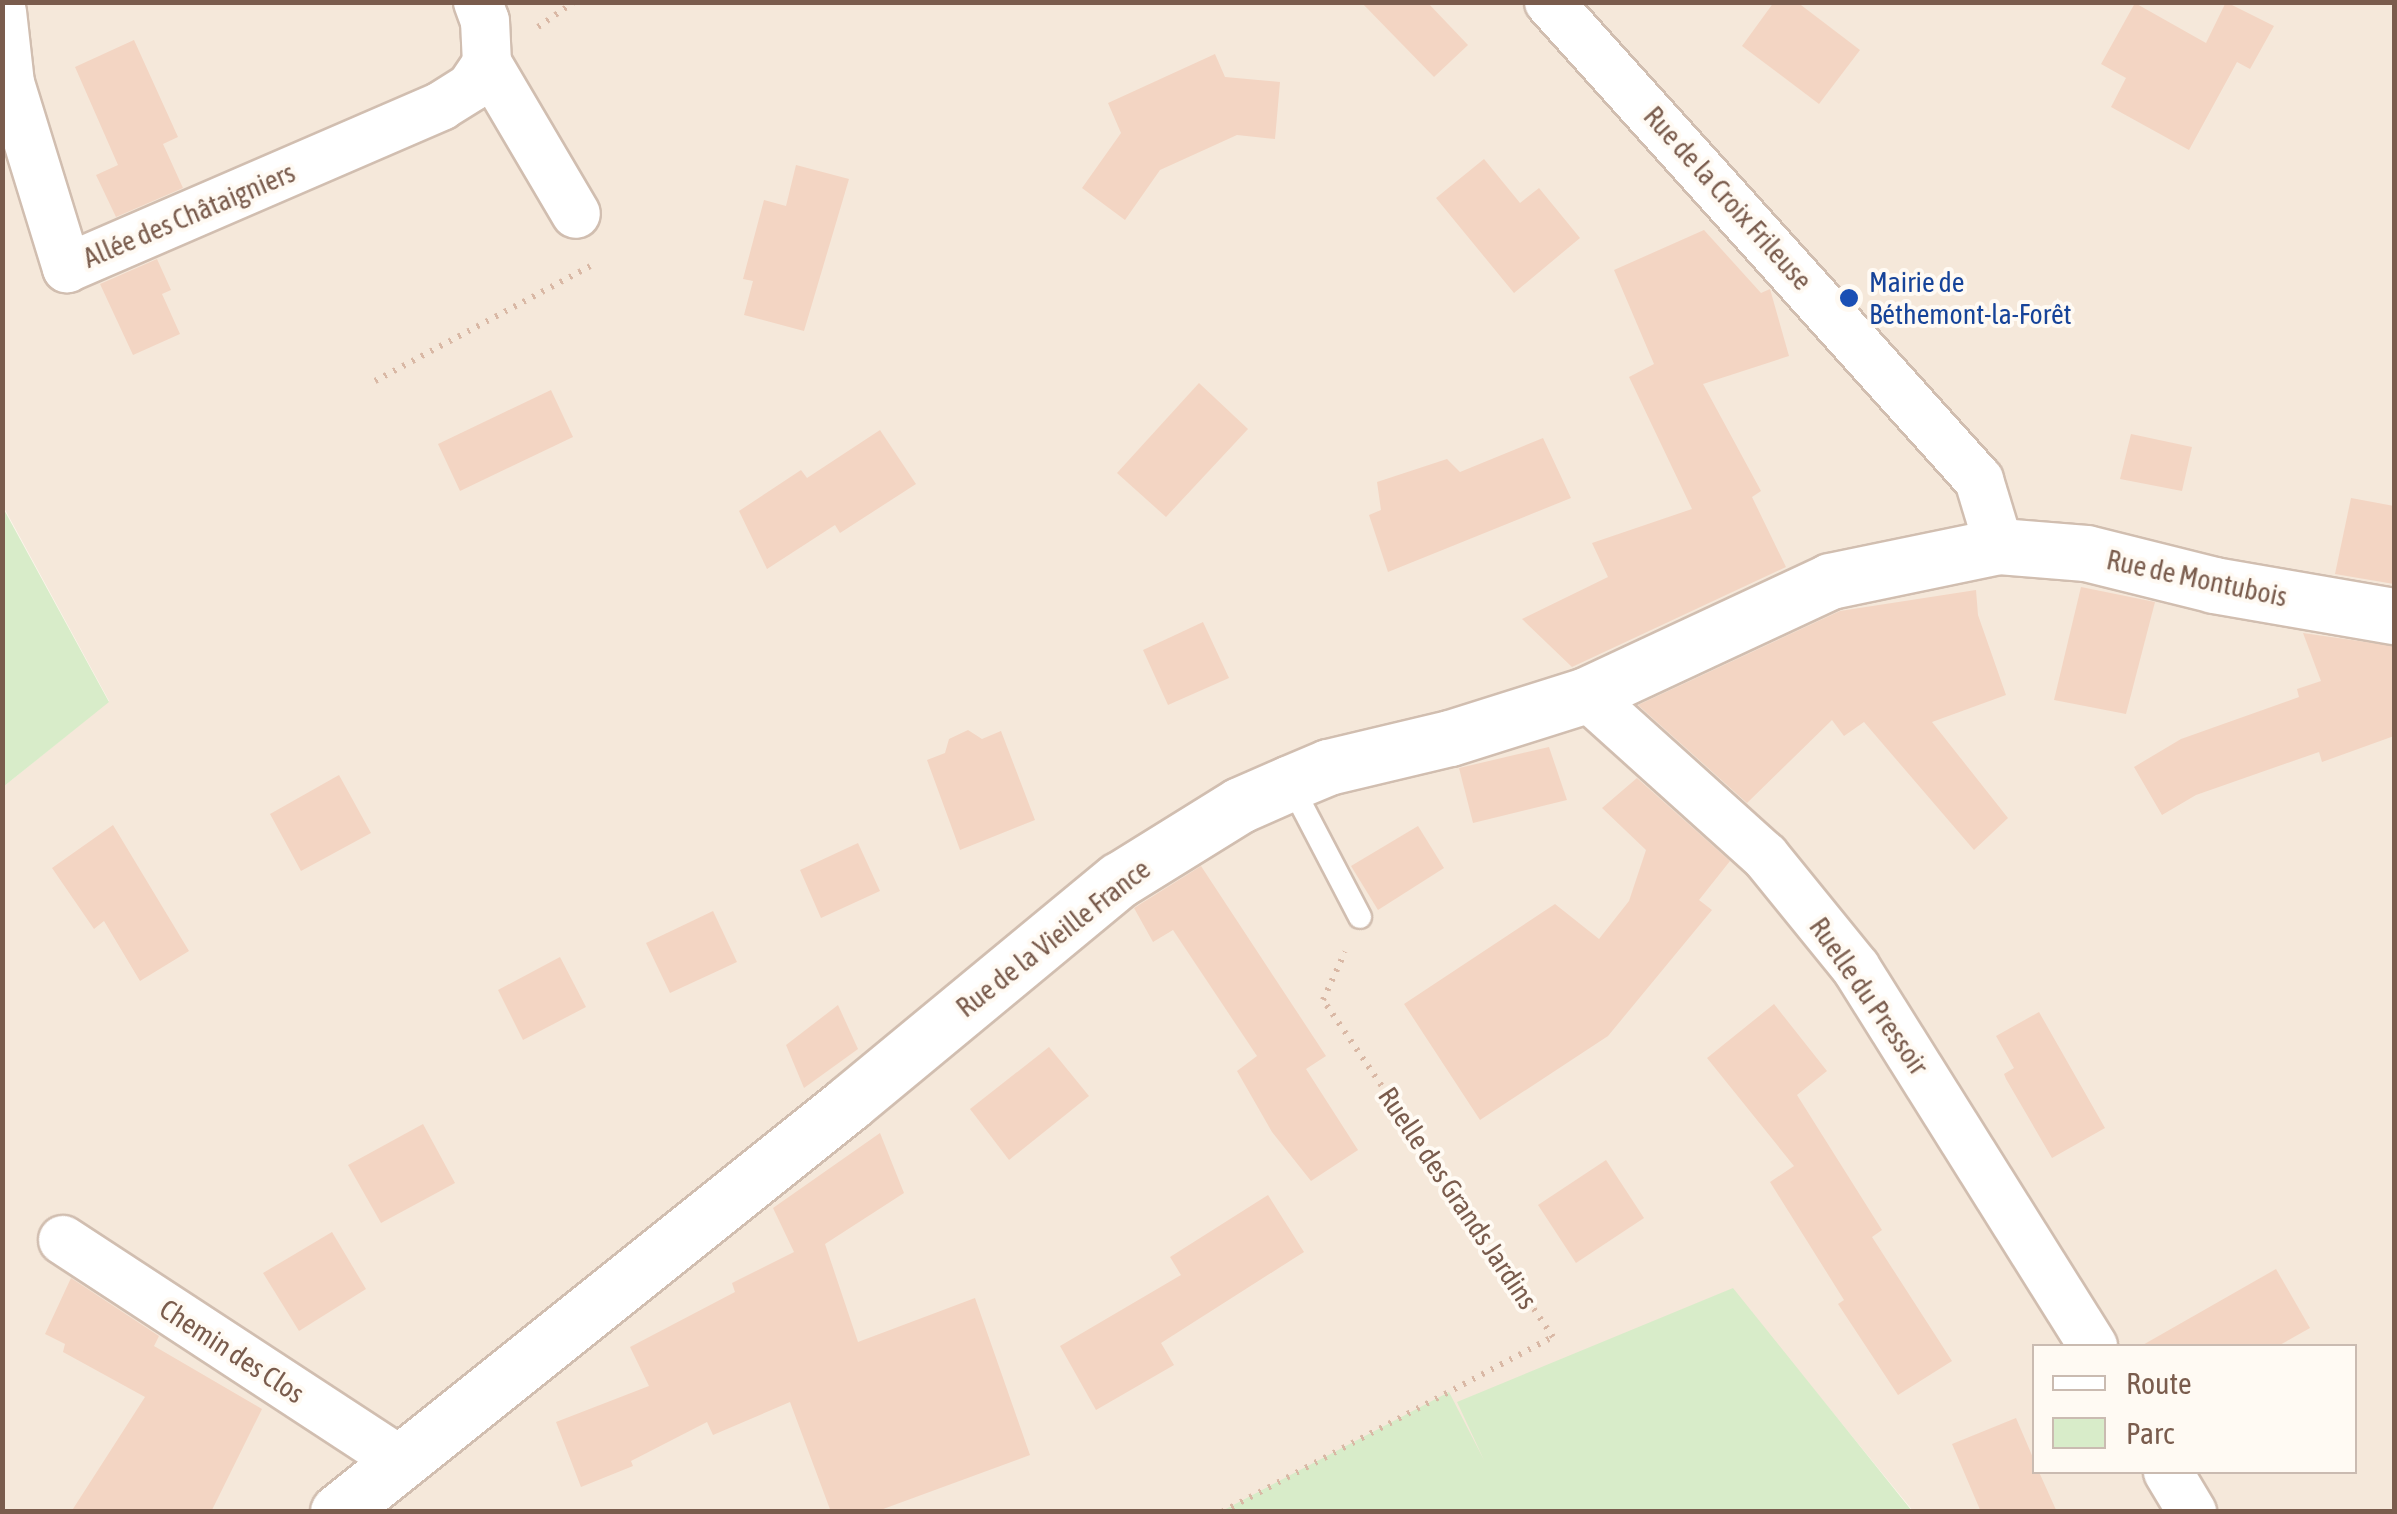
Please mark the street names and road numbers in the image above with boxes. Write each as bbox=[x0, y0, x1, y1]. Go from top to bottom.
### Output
street label: Rue de la Croix Frileuse bbox=[1637, 99, 1819, 297]
street label: Allée des Châtaigniers bbox=[78, 155, 300, 275]
street label: Rue de Montubois bbox=[2104, 542, 2290, 614]
street label: Rue de la Vieille France bbox=[949, 852, 1157, 1024]
street label: Ruelle du Pressoir bbox=[1802, 911, 1936, 1081]
street label: Ruelle des Grands Jardins bbox=[1371, 1081, 1545, 1315]
street label: Chemin des Clos bbox=[153, 1292, 311, 1410]

